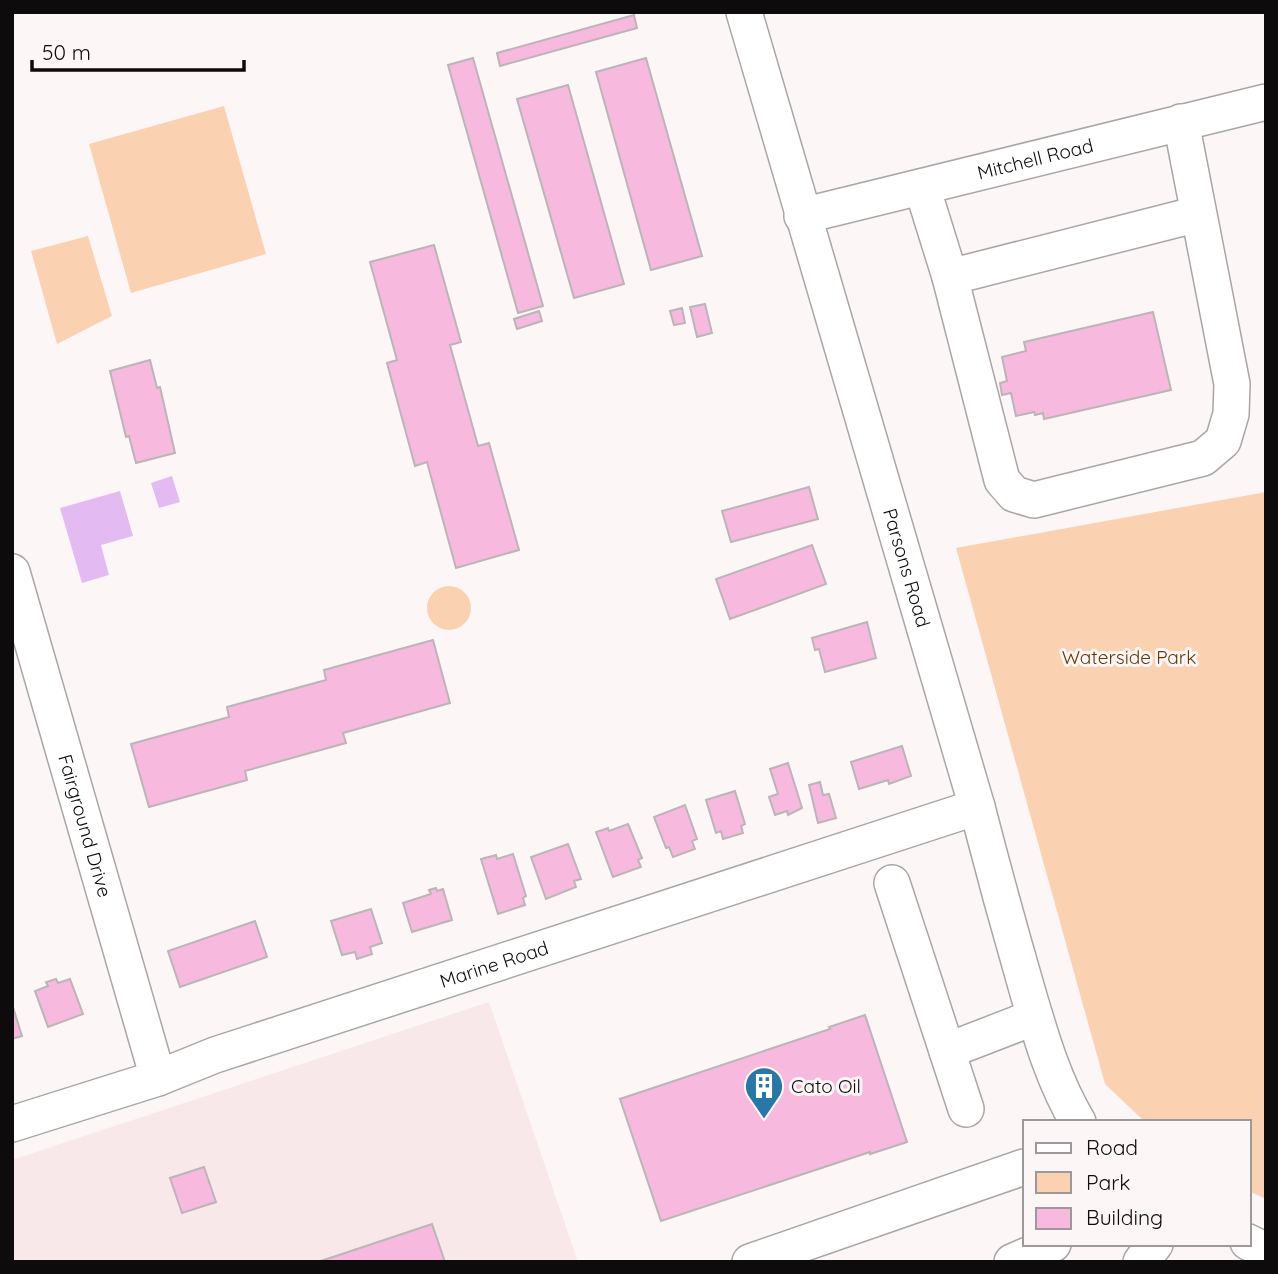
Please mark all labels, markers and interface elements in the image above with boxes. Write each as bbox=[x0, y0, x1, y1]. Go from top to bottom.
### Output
scale bar bbox=[32, 28, 243, 72]
text: 50 m bbox=[42, 39, 91, 65]
street label: Mitchell Road bbox=[975, 133, 1096, 185]
street label: Parsons Road bbox=[878, 505, 936, 630]
park label: Waterside Park bbox=[1062, 645, 1196, 669]
street label: Fairground Drive bbox=[53, 751, 117, 900]
street label: Marine Road bbox=[437, 935, 551, 993]
building icon: Cato Oil bbox=[743, 1065, 785, 1120]
place label: Cato Oil bbox=[791, 1074, 861, 1098]
legend bbox=[1023, 1120, 1250, 1246]
text: Road bbox=[1086, 1134, 1138, 1160]
text: Park bbox=[1086, 1169, 1130, 1195]
text: Building bbox=[1086, 1204, 1163, 1230]

